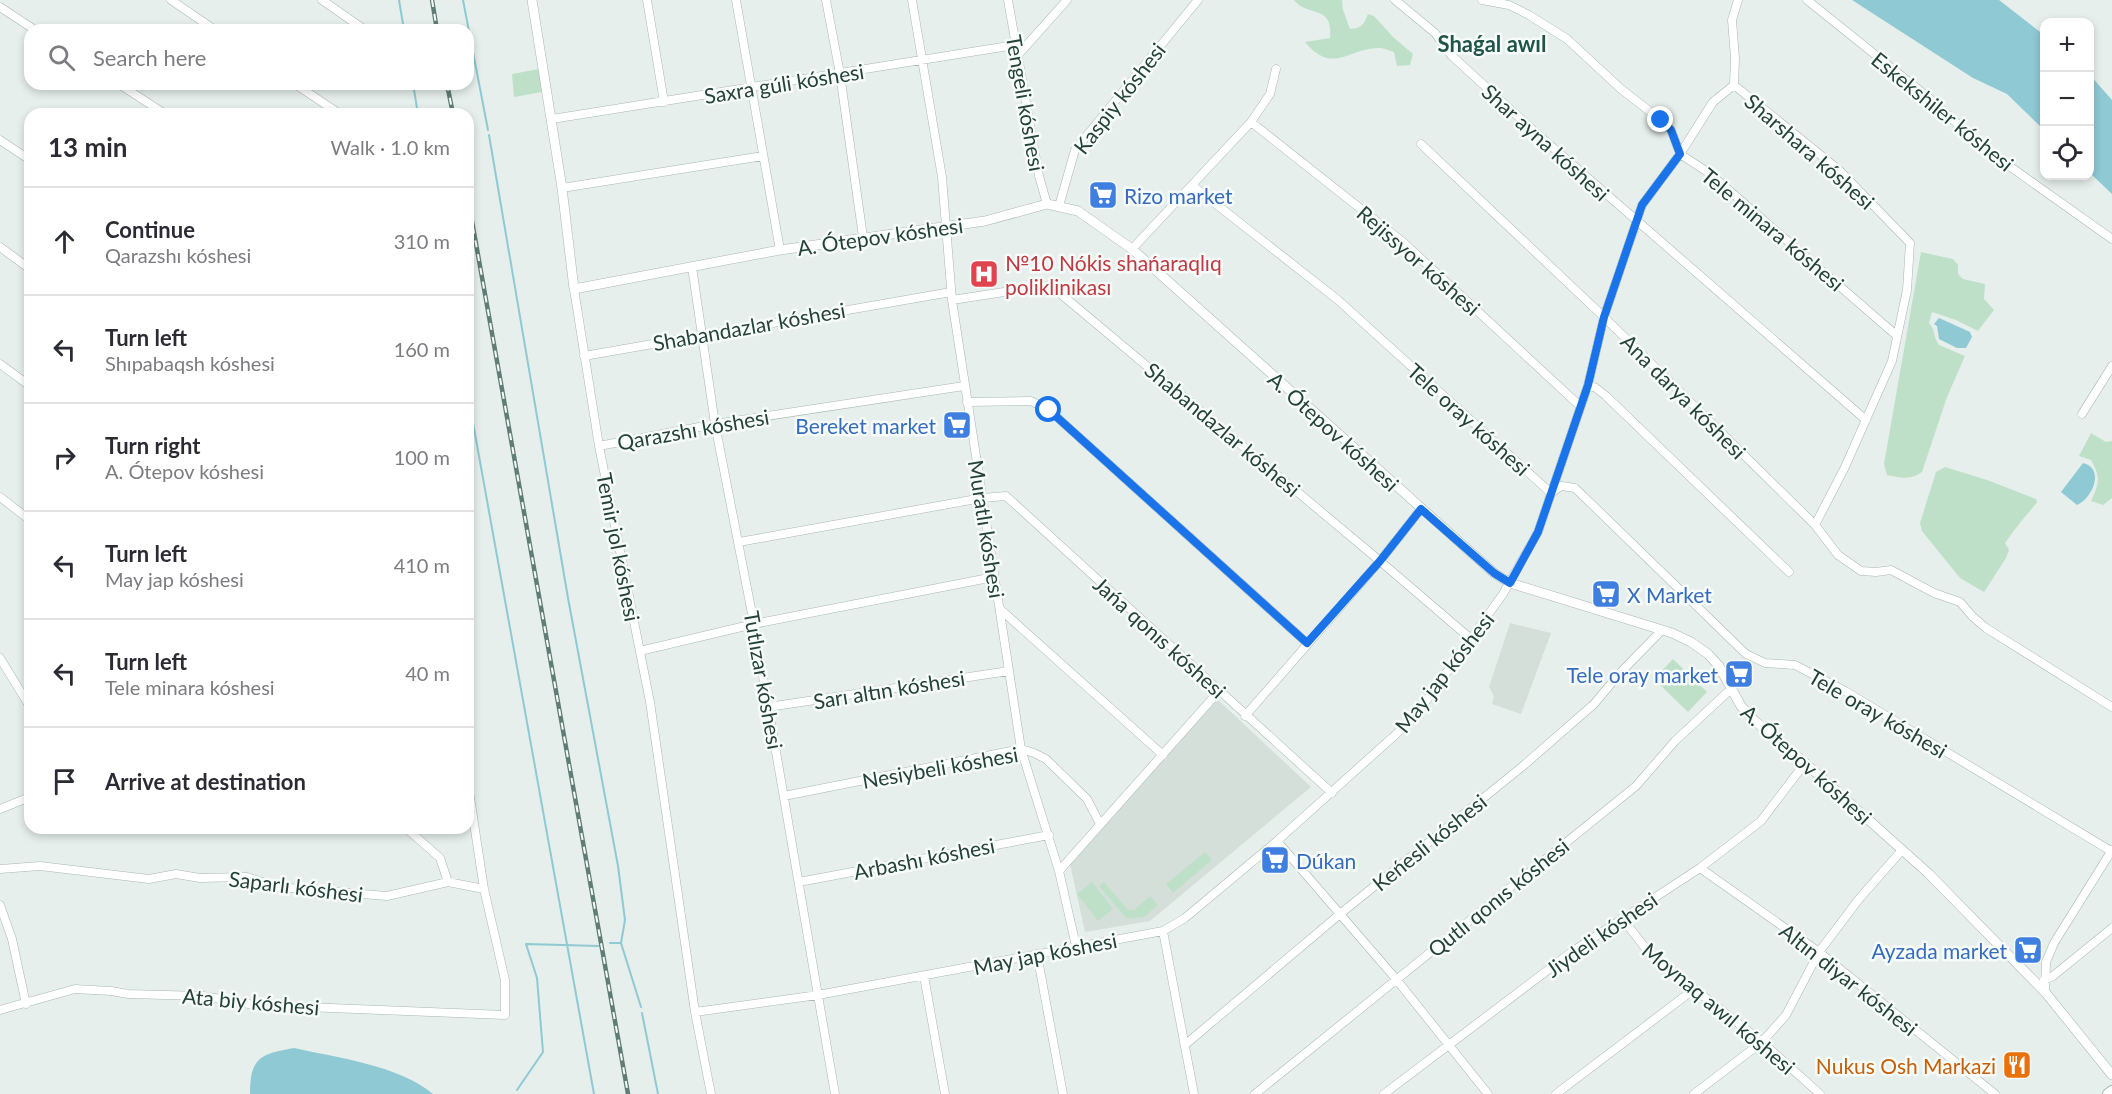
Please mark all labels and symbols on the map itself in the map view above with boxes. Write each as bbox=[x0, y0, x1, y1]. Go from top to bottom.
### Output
district label: Shaǵal awıl bbox=[1438, 30, 1546, 57]
street label: Tengeli kóshesi bbox=[1002, 33, 1050, 173]
street label: Kaspiy kóshesi bbox=[1068, 38, 1170, 158]
street label: Eskekshiler kóshesi bbox=[1867, 46, 2019, 176]
street label: Saxra gúli kóshesi bbox=[702, 58, 866, 108]
street label: Shar ayna kóshesi bbox=[1477, 78, 1615, 206]
street label: Sharshara kóshesi bbox=[1740, 88, 1880, 214]
route end bbox=[1647, 106, 1673, 132]
street label: Tele minara kóshesi bbox=[1697, 162, 1849, 296]
supermarket icon: Rizo market bbox=[1087, 179, 1119, 211]
place label: Rizo market bbox=[1124, 183, 1233, 208]
street label: Rejissyor kóshesi bbox=[1352, 200, 1486, 320]
street label: A. Ótepov kóshesi bbox=[796, 212, 964, 260]
place label: №10 Nókis shańaraqlıq poliklinikası bbox=[1005, 250, 1222, 299]
hospital icon: №10 Nókis shańaraqlıq poliklinikası bbox=[968, 258, 1000, 290]
street label: Shabandazlar kóshesi bbox=[651, 297, 847, 355]
street label: Ana darya kóshesi bbox=[1616, 328, 1752, 464]
street label: Shabandazlar kóshesi bbox=[1140, 357, 1306, 501]
street label: Tele oray kóshesi bbox=[1403, 358, 1535, 480]
street label: A. Ótepov kóshesi bbox=[1264, 366, 1404, 496]
route start bbox=[1035, 396, 1061, 422]
street label: Qarazshı kóshesi bbox=[615, 403, 771, 455]
supermarket icon: Bereket market bbox=[941, 409, 973, 441]
place label: Bereket market bbox=[795, 413, 936, 438]
street label: Muratlı kóshesi bbox=[964, 458, 1010, 600]
street label: Temir jol kóshesi bbox=[592, 470, 646, 624]
street label: Jańa qonıs kóshesi bbox=[1089, 571, 1231, 703]
supermarket icon: X Market bbox=[1590, 578, 1622, 610]
place label: X Market bbox=[1627, 582, 1712, 607]
street label: May jap kóshesi bbox=[1389, 607, 1499, 737]
street label: Tutlızar kóshesi bbox=[740, 609, 788, 751]
supermarket icon: Tele oray market bbox=[1723, 658, 1755, 690]
place label: Tele oray market bbox=[1566, 662, 1718, 687]
street label: Tele oray kóshesi bbox=[1804, 663, 1952, 763]
street label: Sarı altın kóshesi bbox=[811, 665, 967, 713]
street label: A. Ótepov kóshesi bbox=[1737, 699, 1877, 829]
street label: Nesiybeli kóshesi bbox=[860, 741, 1020, 793]
street label: Keńesli kóshesi bbox=[1367, 788, 1491, 896]
street label: Arbashı kóshesi bbox=[851, 832, 997, 884]
street label: Qutlı qonıs kóshesi bbox=[1422, 832, 1574, 962]
supermarket icon: Dúkan bbox=[1259, 844, 1291, 876]
place label: Dúkan bbox=[1296, 848, 1356, 873]
street label: Saparlı kóshesi bbox=[228, 865, 364, 907]
street label: Jiydeli kóshesi bbox=[1540, 886, 1662, 982]
street label: Altın diyar kóshesi bbox=[1775, 918, 1923, 1040]
street label: May jap kóshesi bbox=[971, 927, 1119, 979]
supermarket icon: Ayzada market bbox=[2012, 934, 2044, 966]
street label: Moynaq awıl kóshesi bbox=[1638, 937, 1800, 1079]
place label: Ayzada market bbox=[1871, 938, 2007, 963]
street label: Ata biy kóshesi bbox=[181, 983, 321, 1019]
restaurant icon: Nukus Osh Markazi bbox=[2001, 1049, 2033, 1081]
place label: Nukus Osh Markazi bbox=[1816, 1053, 1996, 1078]

